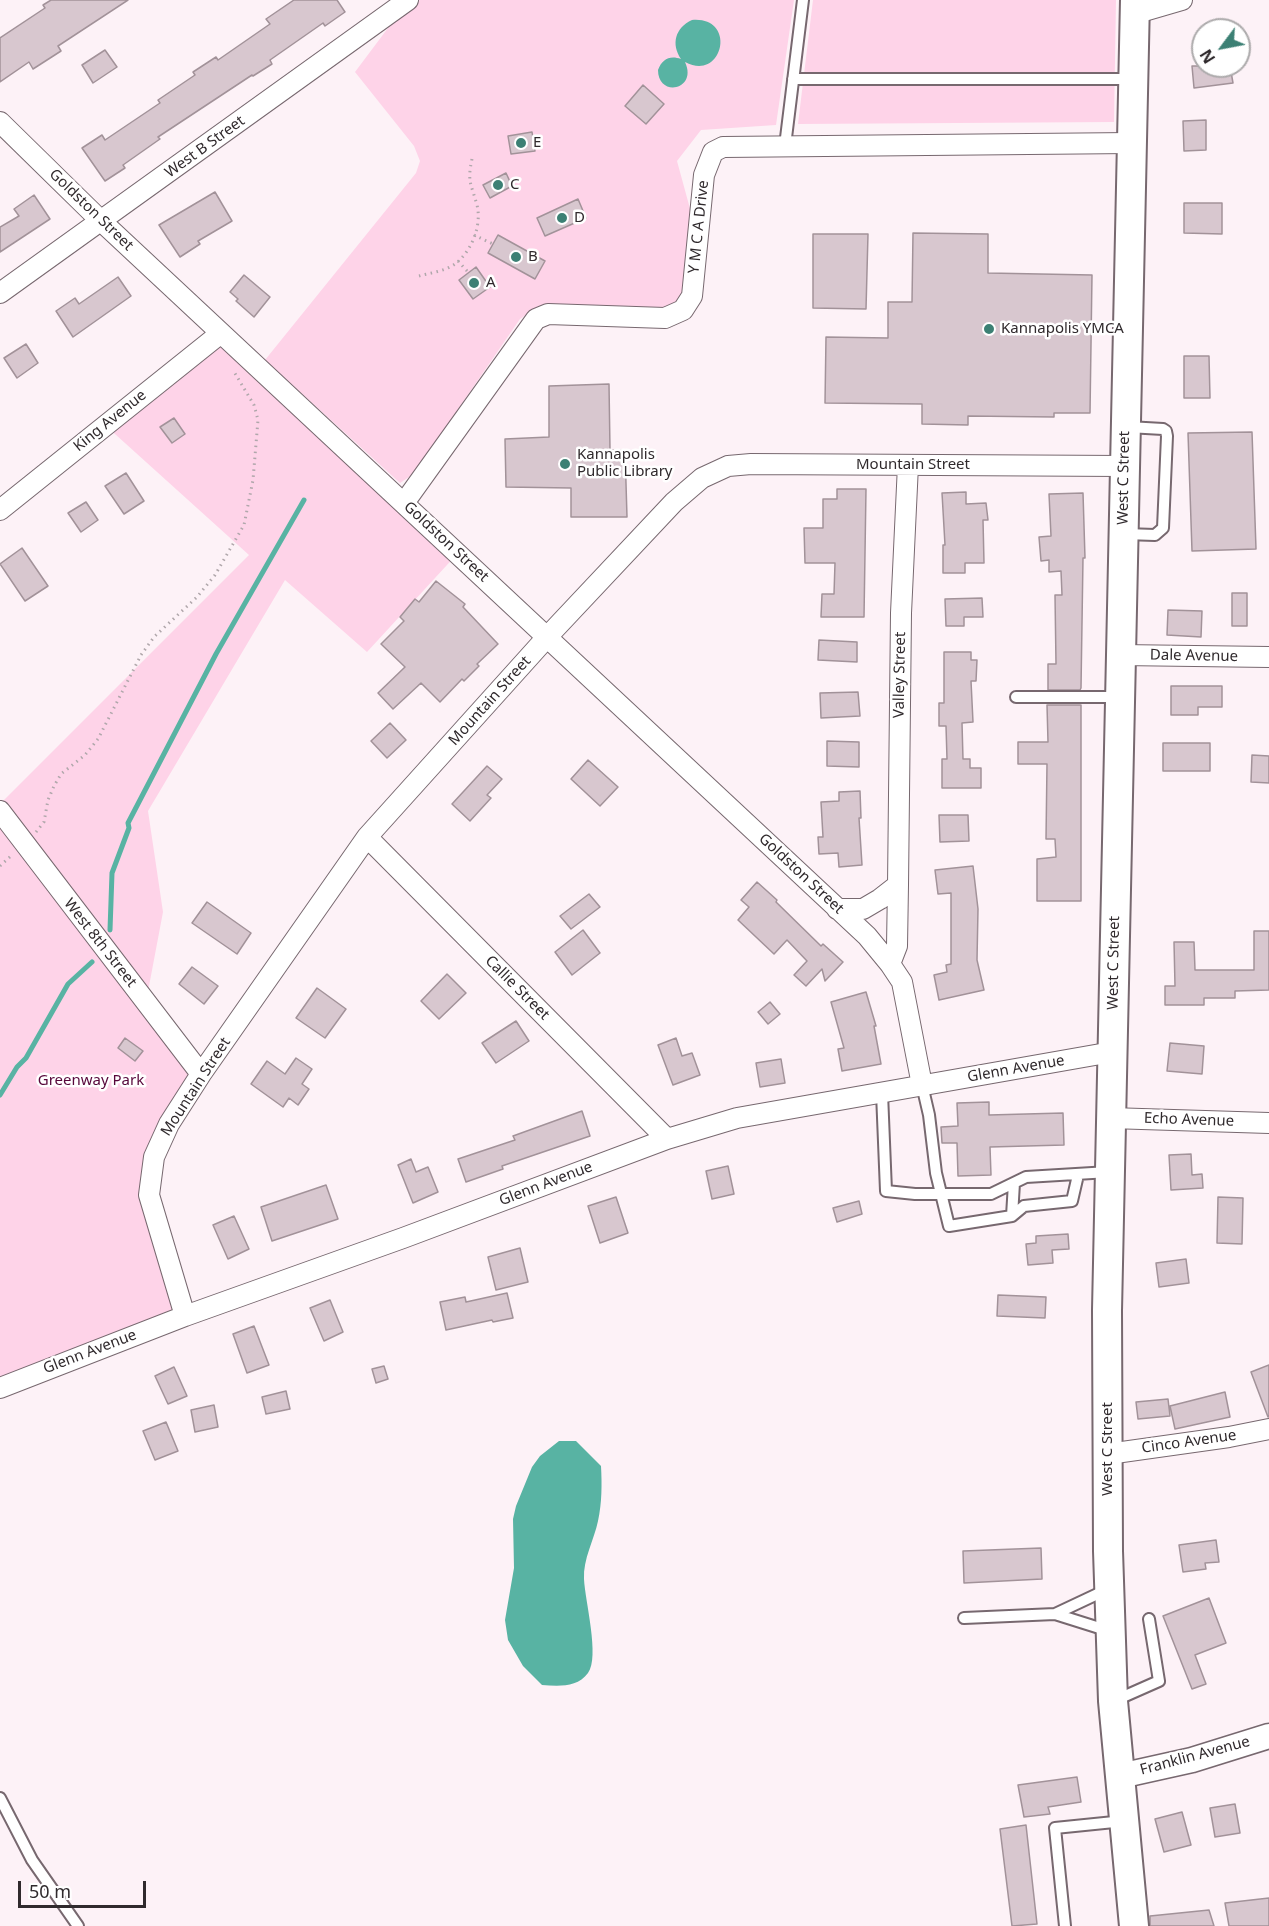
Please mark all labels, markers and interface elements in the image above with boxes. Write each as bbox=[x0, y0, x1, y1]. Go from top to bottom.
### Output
north arrow bbox=[1191, 18, 1251, 78]
text: N bbox=[1195, 45, 1220, 68]
street label: West B Street bbox=[162, 112, 248, 182]
place label: E bbox=[533, 134, 541, 152]
marker: E bbox=[514, 136, 528, 150]
street label: Goldston Street bbox=[45, 165, 137, 255]
place label: C bbox=[510, 176, 519, 194]
marker: C bbox=[491, 178, 505, 192]
street label: Y M C A Drive bbox=[685, 179, 713, 275]
place label: D bbox=[574, 209, 585, 227]
marker: D bbox=[555, 211, 569, 225]
place label: B bbox=[528, 248, 538, 266]
marker: B bbox=[509, 250, 523, 264]
place label: A bbox=[486, 274, 496, 292]
marker: A bbox=[467, 276, 481, 290]
place label: Kannapolis YMCA bbox=[1001, 320, 1124, 338]
marker: Kannapolis YMCA bbox=[982, 322, 996, 336]
street label: King Avenue bbox=[70, 386, 150, 456]
street label: West C Street bbox=[1114, 431, 1134, 525]
place label: Kannapolis Public Library bbox=[577, 446, 673, 481]
street label: Mountain Street bbox=[856, 456, 970, 474]
marker: Kannapolis Public Library bbox=[558, 457, 572, 471]
street label: Goldston Street bbox=[400, 498, 492, 586]
street label: Valley Street bbox=[890, 632, 910, 718]
street label: Dale Avenue bbox=[1150, 646, 1238, 666]
street label: Mountain Street bbox=[445, 653, 535, 749]
street label: Goldston Street bbox=[755, 830, 847, 918]
street label: West 8th Street bbox=[60, 895, 140, 991]
street label: West C Street bbox=[1104, 916, 1124, 1010]
street label: Callie Street bbox=[481, 952, 553, 1024]
street label: Mountain Street bbox=[157, 1034, 235, 1140]
street label: Glenn Avenue bbox=[966, 1052, 1066, 1086]
park label: Greenway Park bbox=[38, 1072, 144, 1090]
street label: Echo Avenue bbox=[1143, 1109, 1235, 1131]
street label: Glenn Avenue bbox=[497, 1158, 595, 1210]
street label: Glenn Avenue bbox=[41, 1326, 139, 1378]
street label: West C Street bbox=[1099, 1402, 1117, 1496]
street label: Cinco Avenue bbox=[1140, 1426, 1238, 1458]
street label: Franklin Avenue bbox=[1138, 1733, 1252, 1779]
scale bar bbox=[21, 1869, 148, 1907]
text: 50 m bbox=[29, 1879, 71, 1903]

